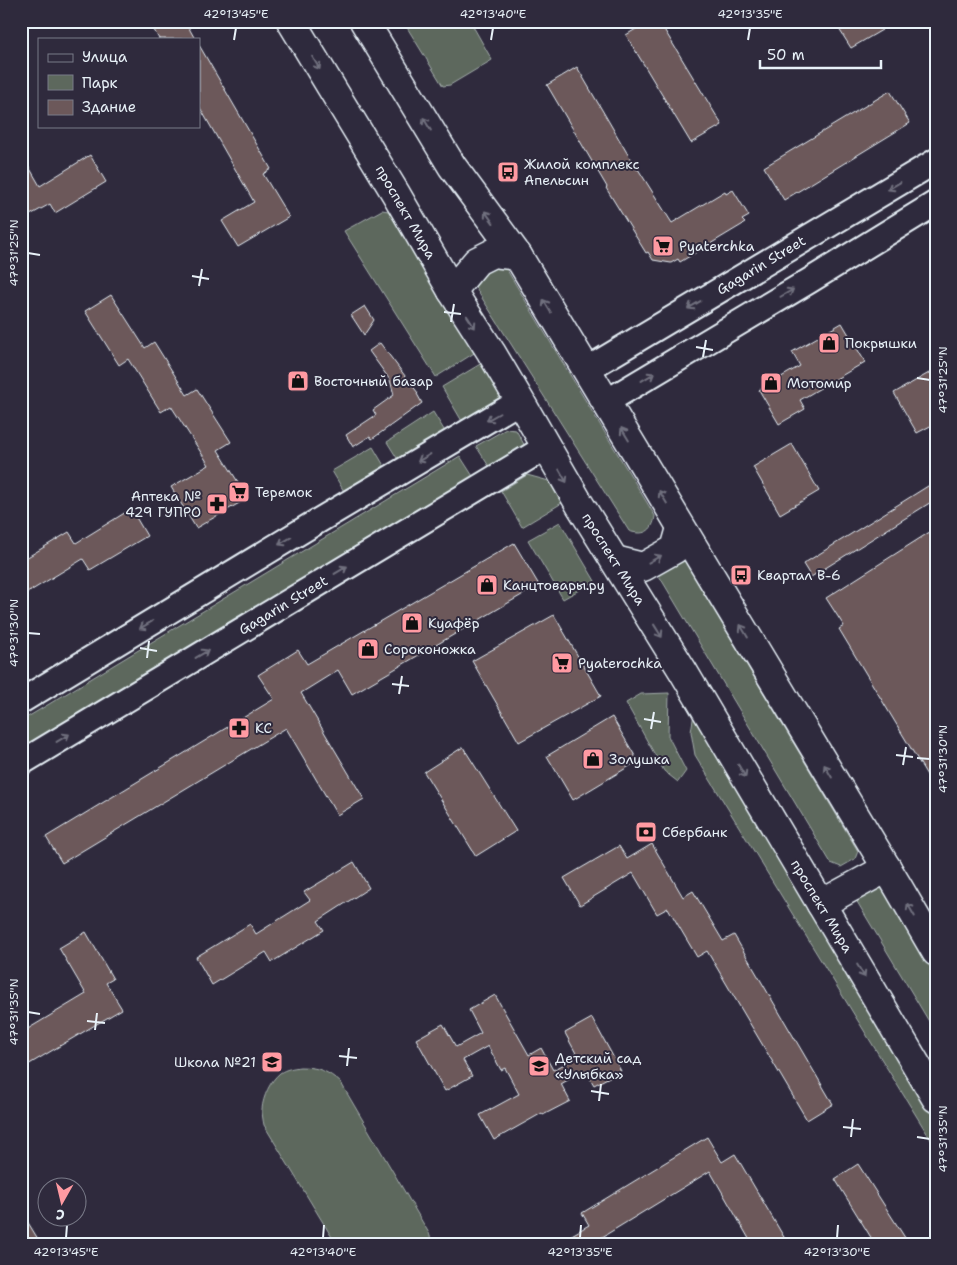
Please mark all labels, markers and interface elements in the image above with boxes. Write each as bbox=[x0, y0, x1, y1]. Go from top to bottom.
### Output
text: 42°13'45"E bbox=[204, 6, 268, 22]
text: 42°13'40"E bbox=[460, 6, 526, 22]
text: 42°13'35"E bbox=[717, 6, 783, 22]
legend bbox=[38, 38, 200, 128]
scale bar bbox=[760, 38, 881, 70]
text: 50 m bbox=[767, 45, 805, 65]
text: Улица bbox=[82, 47, 128, 67]
one-way arrow bbox=[312, 55, 322, 69]
text: Парк bbox=[82, 73, 118, 93]
text: Здание bbox=[82, 97, 136, 117]
one-way arrow bbox=[421, 118, 431, 132]
place label: Жилой комплекс Апельсин bbox=[524, 155, 640, 189]
bus stop icon: Жилой комплекс Апельсин bbox=[496, 160, 520, 184]
street label: проспект Мира bbox=[372, 162, 440, 263]
one-way arrow bbox=[887, 181, 901, 191]
one-way arrow bbox=[484, 210, 494, 224]
text: 47°31'25"N bbox=[6, 219, 22, 287]
street label: Gagarin Street bbox=[713, 231, 809, 299]
supermarket icon: Pyaterchka bbox=[651, 234, 675, 258]
place label: Pyaterchka bbox=[679, 237, 755, 255]
one-way arrow bbox=[780, 288, 794, 298]
one-way arrow bbox=[542, 299, 552, 313]
one-way arrow bbox=[688, 301, 702, 311]
one-way arrow bbox=[467, 314, 477, 328]
shop icon: Покрышки bbox=[817, 331, 841, 355]
place label: Покрышки bbox=[845, 334, 917, 352]
text: 47°31'25"N bbox=[935, 346, 951, 414]
shop icon: Восточный базар bbox=[286, 369, 310, 393]
one-way arrow bbox=[640, 371, 654, 381]
shop icon: Мотомир bbox=[759, 371, 783, 395]
place label: Восточный базар bbox=[314, 372, 433, 390]
place label: Мотомир bbox=[787, 374, 852, 392]
one-way arrow bbox=[487, 413, 501, 423]
one-way arrow bbox=[619, 427, 629, 441]
one-way arrow bbox=[418, 454, 432, 464]
one-way arrow bbox=[559, 468, 568, 483]
supermarket icon: Теремок bbox=[227, 480, 251, 504]
place label: Теремок bbox=[255, 483, 313, 501]
place label: Аптека № 429 ГУПРО bbox=[125, 487, 201, 521]
one-way arrow bbox=[657, 490, 667, 504]
pharmacy icon: Аптека № 429 ГУПРО bbox=[205, 492, 229, 516]
street label: проспект Мира bbox=[578, 509, 650, 609]
one-way arrow bbox=[278, 537, 292, 547]
one-way arrow bbox=[648, 554, 662, 564]
bus stop icon: Квартал В-6 bbox=[729, 563, 753, 587]
one-way arrow bbox=[334, 565, 349, 575]
place label: Квартал В-6 bbox=[757, 566, 841, 584]
street label: Gagarin Street bbox=[235, 571, 331, 639]
shop icon: Канцтовары.ру bbox=[475, 573, 499, 597]
place label: Канцтовары.ру bbox=[503, 576, 605, 594]
text: 47°31'30"N bbox=[6, 599, 22, 667]
shop icon: Куафёр bbox=[400, 611, 424, 635]
place label: Куафёр bbox=[428, 614, 480, 632]
one-way arrow bbox=[139, 621, 153, 631]
one-way arrow bbox=[654, 624, 664, 638]
one-way arrow bbox=[739, 625, 749, 639]
shop icon: Сороконожка bbox=[356, 637, 380, 661]
place label: Сороконожка bbox=[384, 640, 476, 658]
one-way arrow bbox=[194, 648, 208, 658]
supermarket icon: Pyaterochka bbox=[550, 651, 574, 675]
place label: Pyaterochka bbox=[578, 654, 662, 672]
pharmacy icon: КС bbox=[227, 716, 251, 740]
place label: КС bbox=[255, 719, 272, 737]
text: 47°31'30"N bbox=[935, 725, 951, 793]
one-way arrow bbox=[55, 733, 69, 743]
shop icon: Золушка bbox=[581, 747, 605, 771]
place label: Золушка bbox=[609, 750, 670, 768]
one-way arrow bbox=[737, 763, 747, 777]
one-way arrow bbox=[823, 764, 833, 778]
bank icon: Сбербанк bbox=[634, 820, 658, 844]
place label: Сбербанк bbox=[662, 823, 728, 841]
street label: проспект Мира bbox=[787, 856, 857, 956]
one-way arrow bbox=[906, 904, 916, 918]
one-way arrow bbox=[856, 963, 866, 977]
text: 47°31'35"N bbox=[6, 978, 22, 1046]
place label: Детский сад «Улыбка» bbox=[555, 1049, 641, 1083]
school or university icon: Школа №21 bbox=[260, 1050, 284, 1074]
place label: Школа №21 bbox=[174, 1053, 256, 1071]
school or university icon: Детский сад «Улыбка» bbox=[527, 1054, 551, 1078]
text: 47°31'35"N bbox=[935, 1105, 951, 1173]
north arrow bbox=[38, 1178, 88, 1228]
text: С bbox=[55, 1205, 66, 1224]
text: 42°13'45"E bbox=[34, 1244, 98, 1260]
text: 42°13'40"E bbox=[290, 1244, 356, 1260]
text: 42°13'35"E bbox=[547, 1244, 613, 1260]
text: 42°13'30"E bbox=[804, 1244, 870, 1260]

